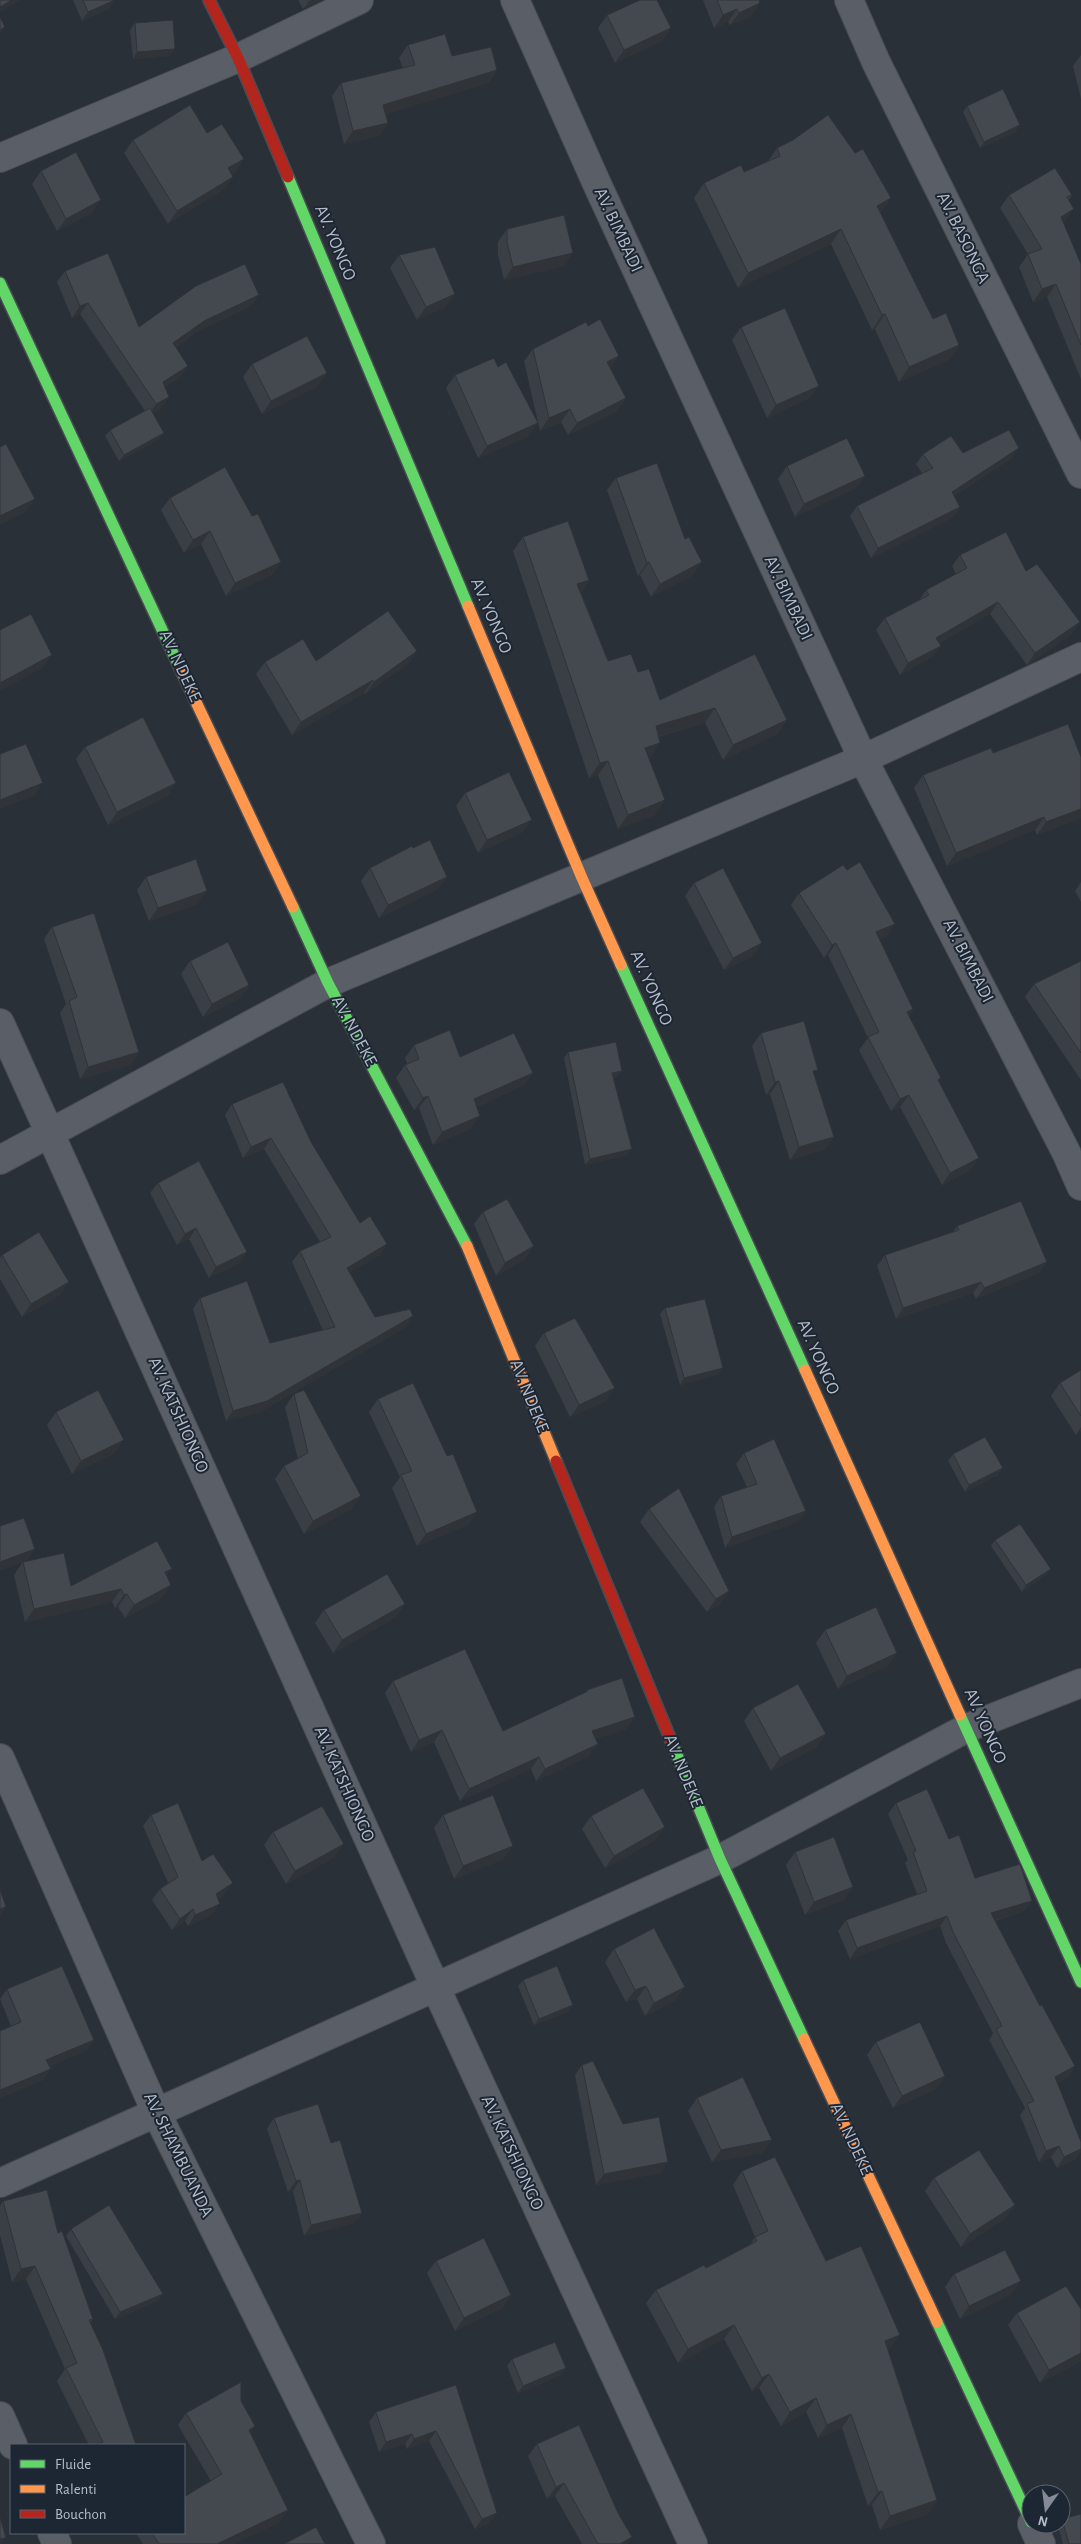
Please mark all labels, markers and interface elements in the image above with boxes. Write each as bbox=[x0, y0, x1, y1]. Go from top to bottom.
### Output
street label: AV. BIMBADI bbox=[591, 185, 645, 275]
street label: AV. BASONGA bbox=[933, 190, 993, 287]
street label: AV. YONGO bbox=[311, 203, 359, 283]
street label: AV. BIMBADI bbox=[761, 553, 815, 643]
street label: AV. YONGO bbox=[467, 576, 515, 656]
street label: AV. NDEKE bbox=[156, 627, 205, 705]
street label: AV. BIMBADI bbox=[939, 916, 997, 1006]
street label: AV. YONGO bbox=[626, 948, 676, 1028]
street label: AV. NDEKE bbox=[328, 993, 380, 1069]
street label: AV. YONGO bbox=[793, 1317, 843, 1397]
street label: AV. KATSHIONGO bbox=[144, 1355, 212, 1475]
street label: AV. NDEKE bbox=[506, 1357, 552, 1435]
street label: AV. YONGO bbox=[960, 1686, 1010, 1766]
street label: AV. KATSHIONGO bbox=[310, 1724, 378, 1844]
street label: AV. NDEKE bbox=[660, 1732, 706, 1810]
street label: AV. SHAMBUANDA bbox=[140, 2090, 216, 2221]
street label: AV. KATSHIONGO bbox=[478, 2093, 546, 2213]
street label: AV. NDEKE bbox=[827, 2100, 876, 2178]
legend bbox=[10, 2444, 185, 2534]
text: Fluide bbox=[55, 2457, 91, 2472]
text: Ralenti bbox=[55, 2482, 97, 2497]
north arrow bbox=[1021, 2484, 1071, 2534]
text: Bouchon bbox=[55, 2507, 106, 2522]
text: N bbox=[1037, 2513, 1050, 2529]

